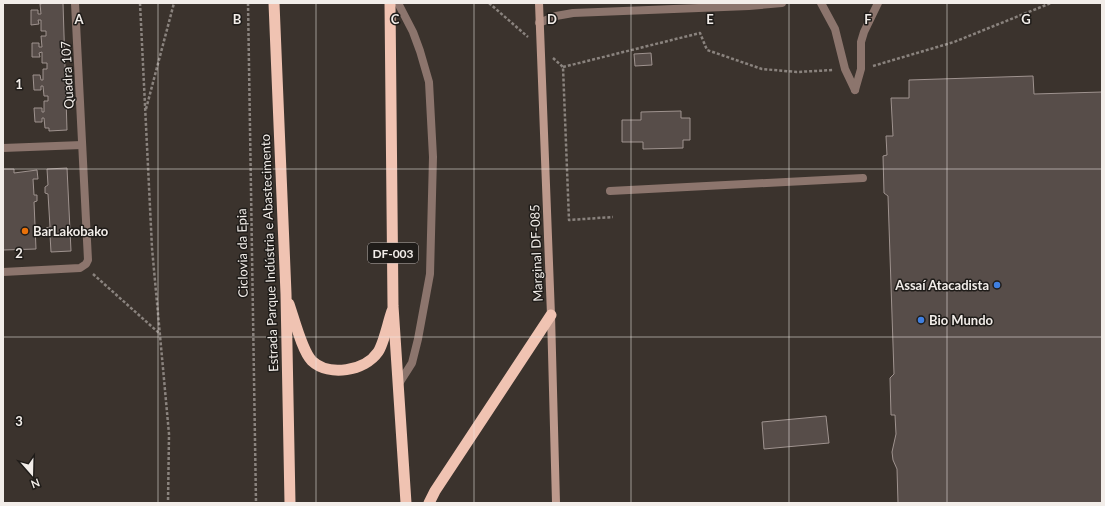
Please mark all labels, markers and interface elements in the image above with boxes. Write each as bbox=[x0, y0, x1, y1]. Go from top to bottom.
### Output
text: A bbox=[73, 11, 84, 27]
text: B bbox=[233, 11, 242, 27]
text: C bbox=[391, 11, 400, 27]
text: D bbox=[547, 11, 557, 27]
text: E bbox=[706, 11, 714, 27]
text: F bbox=[864, 11, 872, 27]
text: G bbox=[1021, 11, 1031, 27]
street label: Quadra 107 bbox=[57, 40, 77, 110]
text: 1 bbox=[15, 76, 23, 92]
street label: Estrada Parque Indústria e Abastecimento bbox=[257, 134, 281, 372]
street label: Marginal DF-085 bbox=[526, 204, 546, 302]
street label: Ciclovia da Epia bbox=[233, 208, 251, 298]
place label: BarLakobako bbox=[33, 223, 109, 239]
marker: BarLakobako bbox=[20, 226, 30, 236]
road number: DF-003 bbox=[368, 243, 418, 263]
text: 2 bbox=[15, 245, 23, 261]
place label: Assaí Atacadista bbox=[894, 277, 989, 293]
marker: Assaí Atacadista bbox=[992, 280, 1002, 290]
place label: Bio Mundo bbox=[929, 312, 994, 328]
marker: Bio Mundo bbox=[916, 315, 926, 325]
text: 3 bbox=[15, 413, 23, 429]
north arrow bbox=[12, 454, 52, 494]
text: N bbox=[29, 476, 42, 491]

